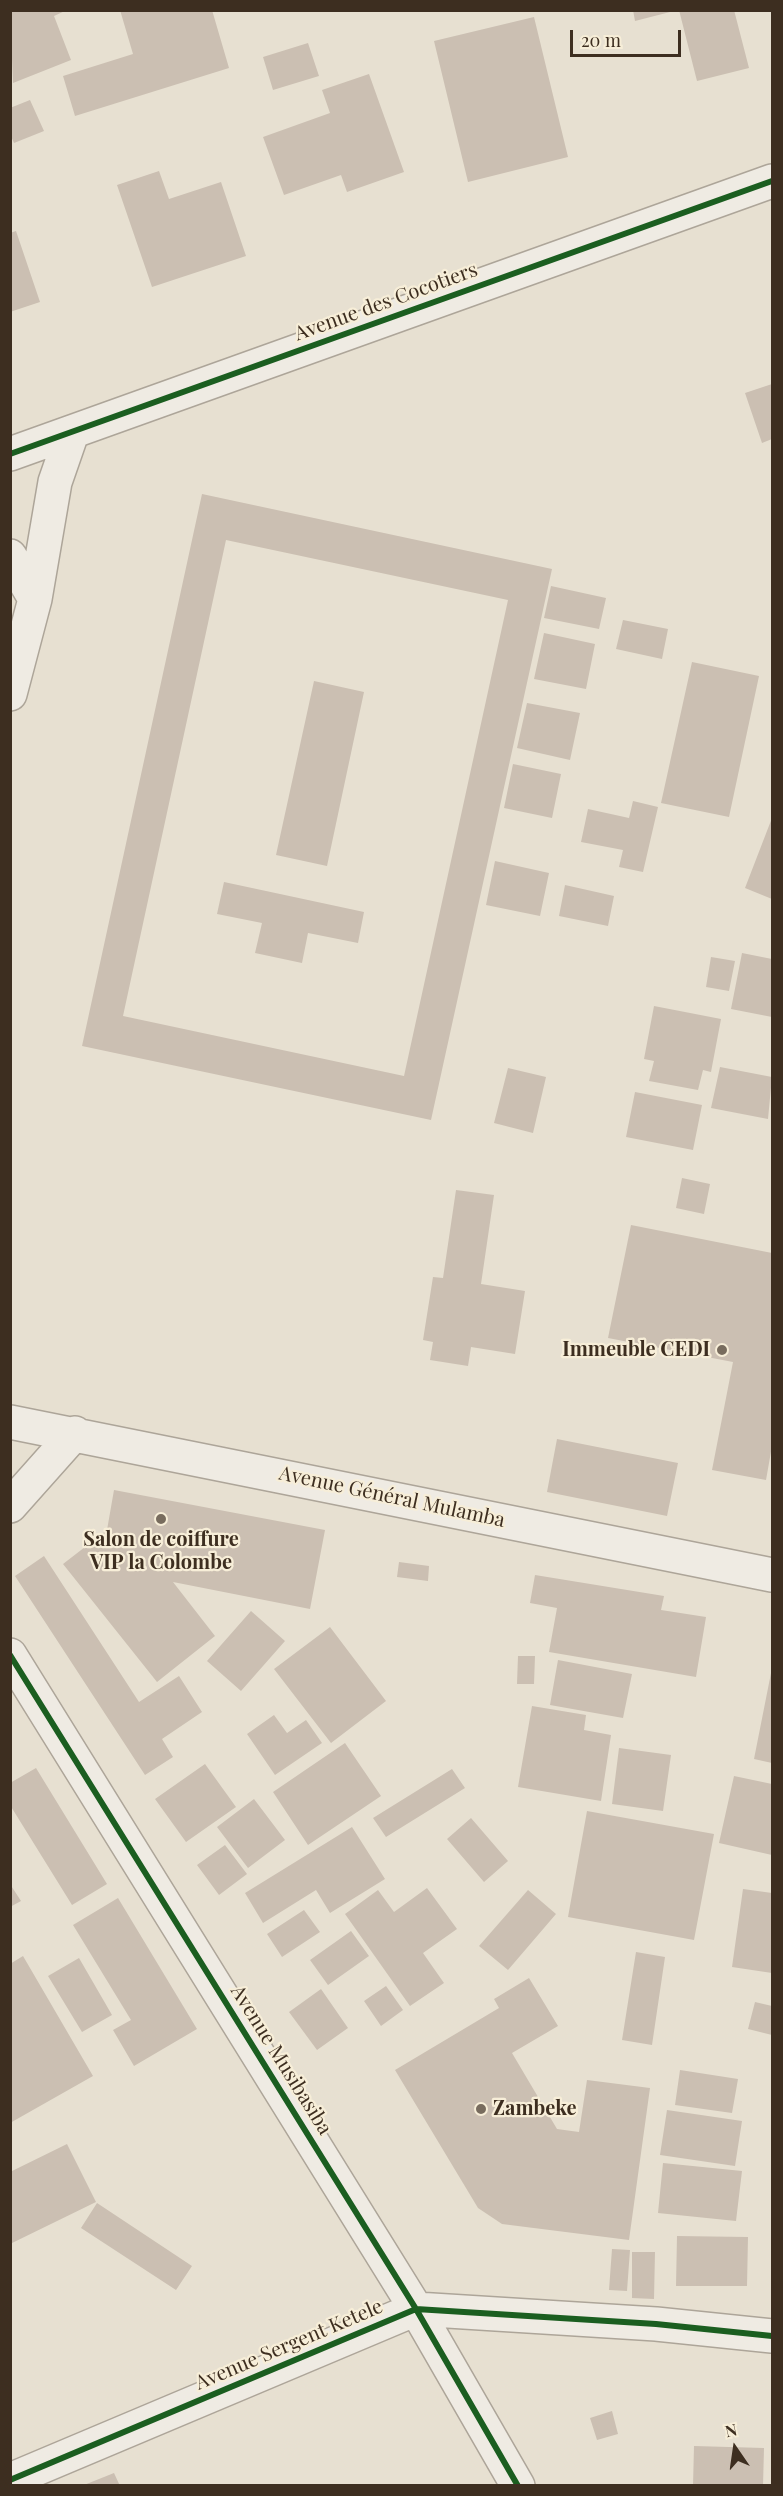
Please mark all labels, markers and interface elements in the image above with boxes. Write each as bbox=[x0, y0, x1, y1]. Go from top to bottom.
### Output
scale bar bbox=[573, 18, 684, 56]
text: 20 m bbox=[581, 28, 621, 52]
street label: Avenue des Cocotiers bbox=[291, 258, 481, 346]
place label: Immeuble CEDI bbox=[562, 1338, 710, 1362]
marker: Immeuble CEDI bbox=[715, 1343, 729, 1357]
street label: Avenue Général Mulamba bbox=[277, 1461, 507, 1533]
marker: Salon de coiffure VIP la Colombe bbox=[154, 1512, 168, 1526]
place label: Salon de coiffure VIP la Colombe bbox=[83, 1528, 239, 1575]
street label: Avenue Musibasiba bbox=[225, 1981, 337, 2139]
place label: Zambeke bbox=[493, 2097, 577, 2121]
marker: Zambeke bbox=[474, 2102, 488, 2116]
street label: Avenue Sergent Ketele bbox=[192, 2295, 386, 2395]
north arrow bbox=[705, 2418, 765, 2478]
text: N bbox=[723, 2418, 739, 2442]

